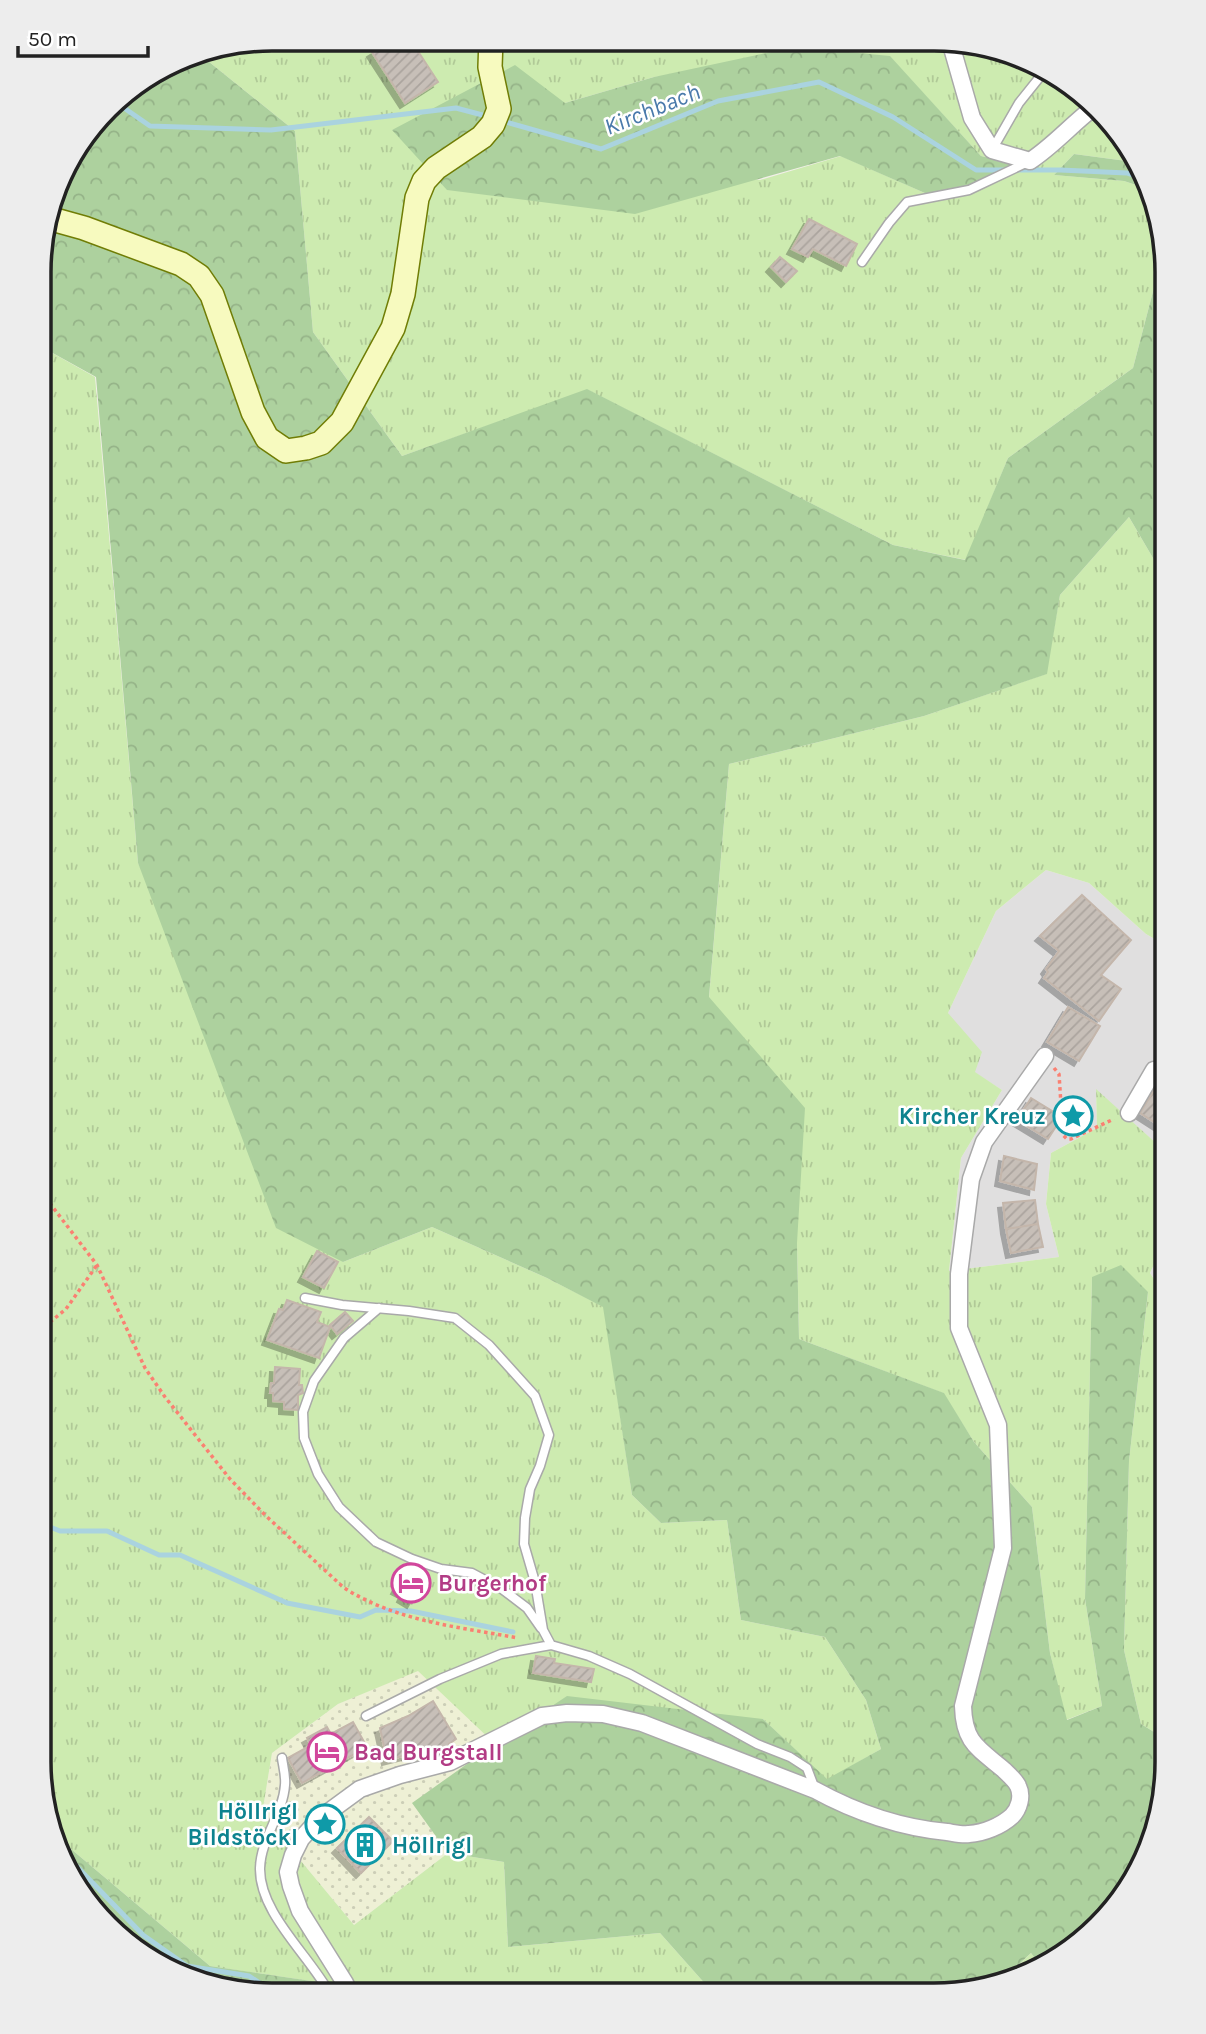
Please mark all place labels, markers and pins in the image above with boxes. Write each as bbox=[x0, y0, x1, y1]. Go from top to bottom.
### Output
place icon: Kircher Kreuz bbox=[1052, 1095, 1094, 1137]
place label: Kircher Kreuz bbox=[899, 1103, 1046, 1130]
hotel icon: Burgerhof bbox=[390, 1562, 432, 1604]
place label: Burgerhof bbox=[438, 1570, 547, 1597]
hotel icon: Bad Burgstall bbox=[306, 1731, 348, 1773]
place label: Bad Burgstall bbox=[354, 1739, 503, 1766]
place label: Höllrigl Bildstöckl bbox=[187, 1798, 298, 1851]
place icon: Höllrigl Bildstöckl bbox=[304, 1803, 346, 1845]
building icon: Höllrigl bbox=[344, 1824, 386, 1866]
place label: Höllrigl bbox=[392, 1832, 472, 1859]

